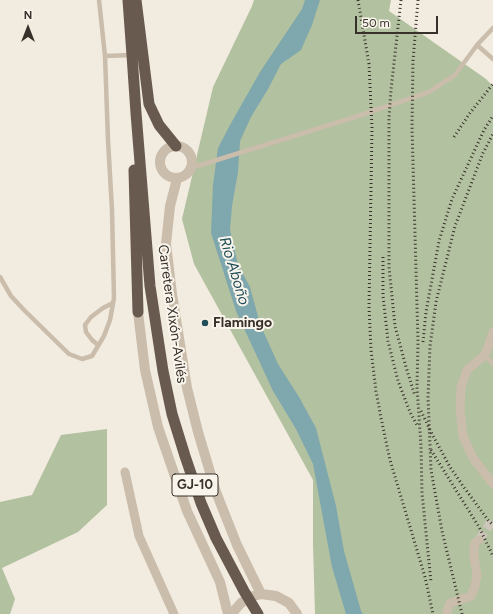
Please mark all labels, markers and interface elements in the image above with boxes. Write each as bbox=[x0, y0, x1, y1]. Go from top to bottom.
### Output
north arrow bbox=[8, 8, 48, 48]
scale bar bbox=[357, 8, 440, 34]
text: N bbox=[24, 9, 32, 22]
text: 50 m bbox=[362, 16, 390, 30]
water label: Rio Aboño bbox=[215, 235, 253, 307]
street label: Carretera Xixón-Avilés bbox=[154, 244, 190, 384]
place label: Flamingo bbox=[213, 315, 272, 331]
marker: Flamingo bbox=[200, 318, 210, 328]
road number: GJ-10 bbox=[172, 474, 218, 496]

